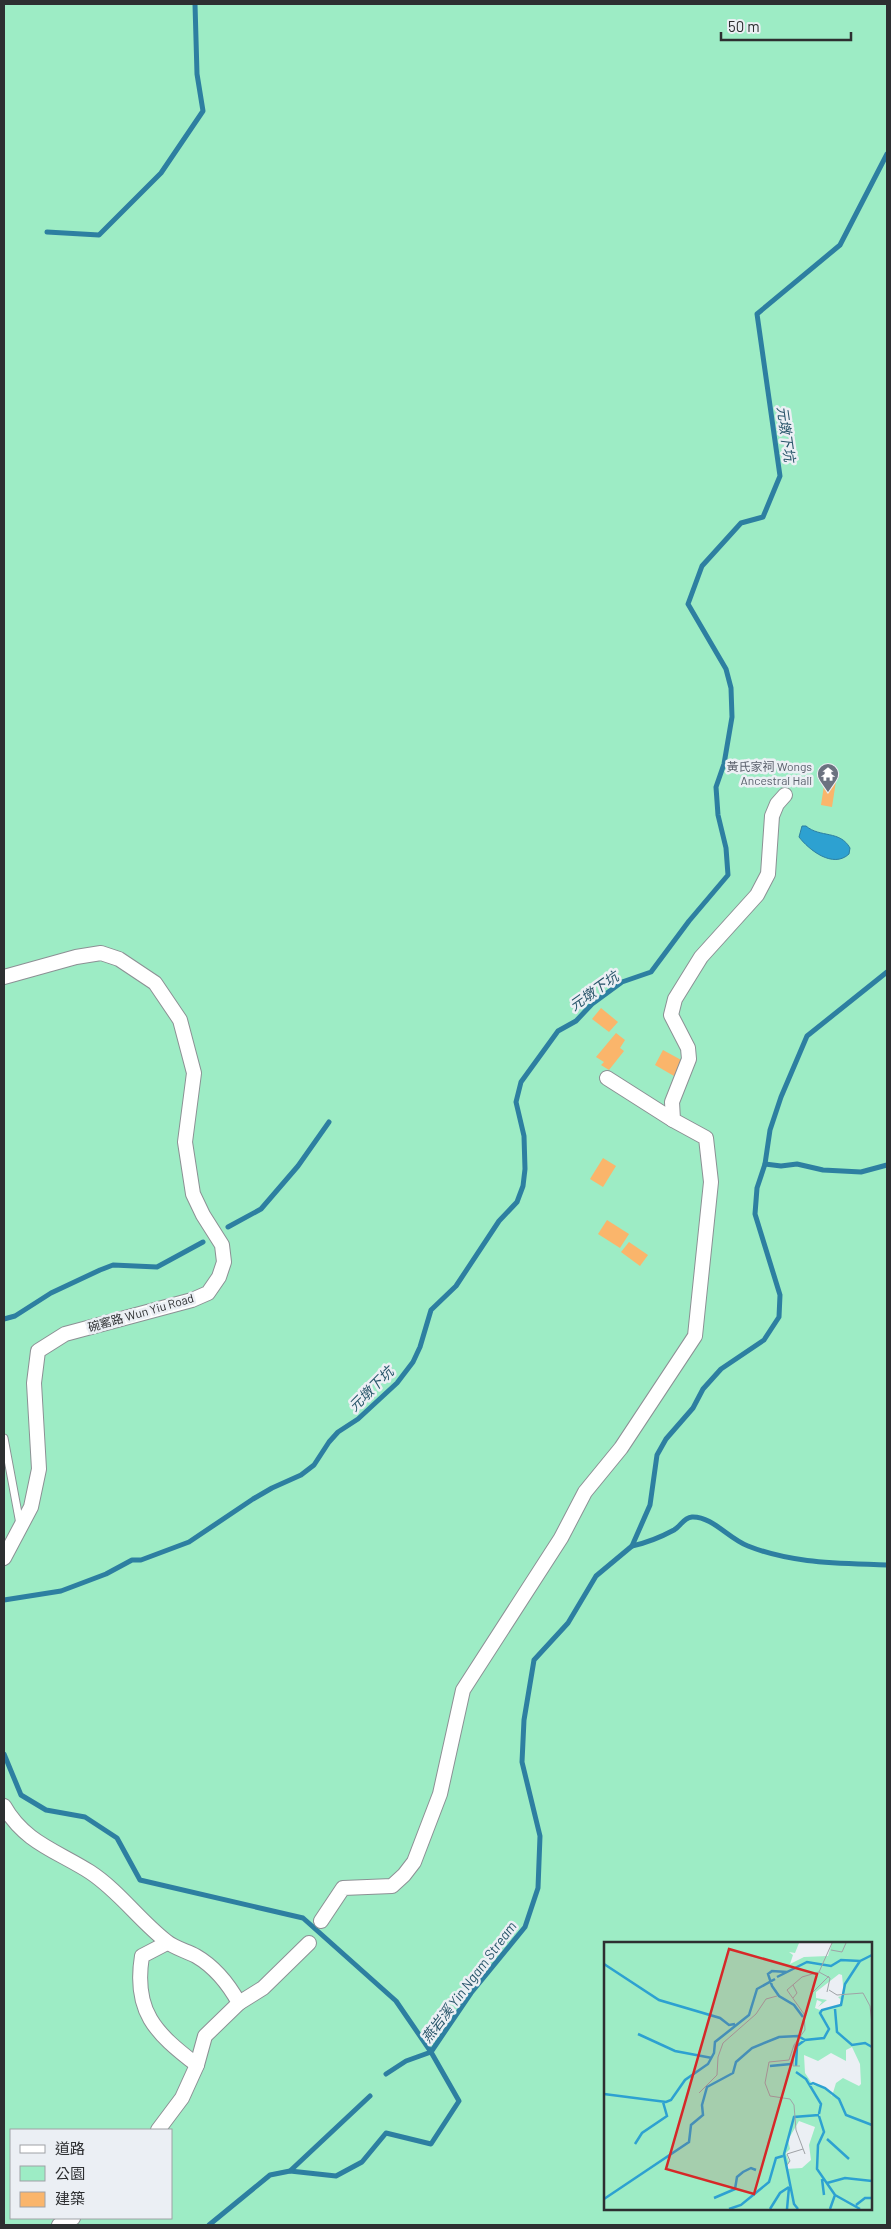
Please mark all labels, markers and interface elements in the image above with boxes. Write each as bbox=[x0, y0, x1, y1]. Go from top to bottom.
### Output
scale bar bbox=[721, 10, 851, 42]
text: 50 m bbox=[728, 17, 760, 35]
water label: 元墩下坑 bbox=[774, 405, 799, 465]
place label: 黃氏家祠 Wongs Ancestral Hall bbox=[727, 759, 812, 787]
temple icon: 黃氏家祠 Wongs Ancestral Hall bbox=[816, 762, 840, 793]
water label: 元墩下坑 bbox=[566, 966, 623, 1014]
street label: 碗窰路 Wun Yiu Road bbox=[86, 1290, 195, 1334]
water label: 元墩下坑 bbox=[345, 1361, 398, 1414]
water label: 燕岩溪 Yin Ngam Stream bbox=[417, 1918, 520, 2046]
inset map bbox=[604, 1942, 871, 2209]
legend bbox=[10, 2129, 172, 2219]
text: 道路 bbox=[55, 2139, 85, 2157]
text: 公園 bbox=[55, 2164, 85, 2182]
text: 建築 bbox=[55, 2189, 85, 2207]

